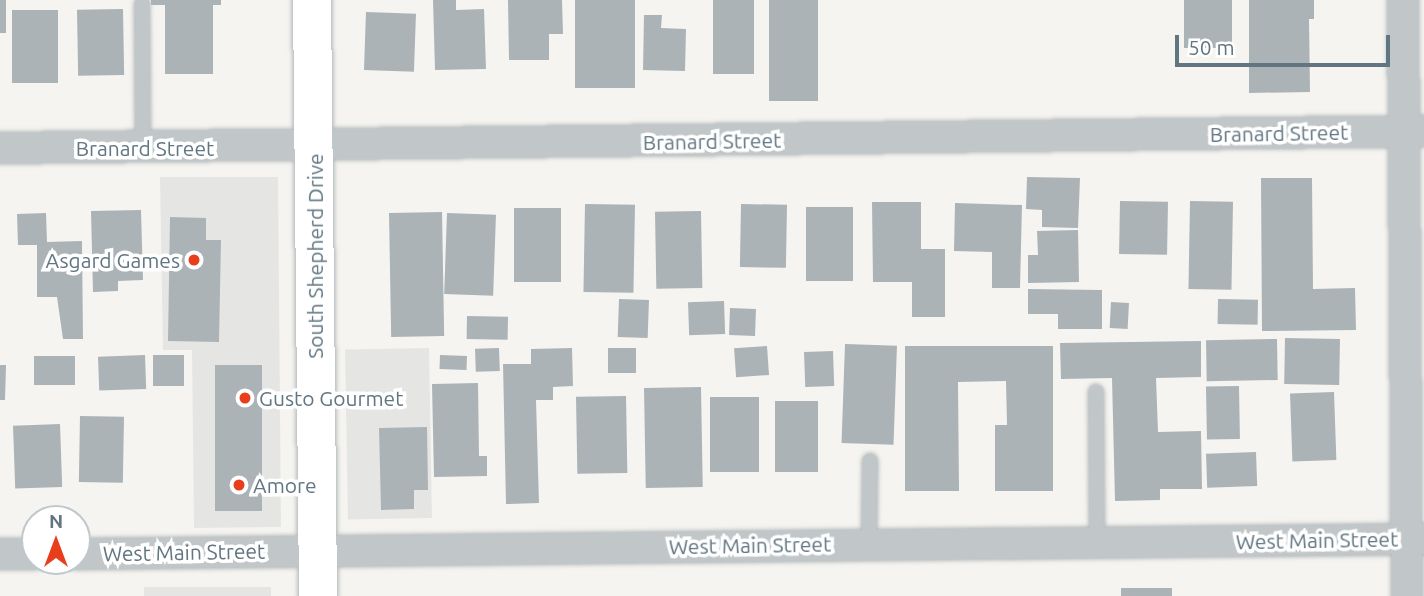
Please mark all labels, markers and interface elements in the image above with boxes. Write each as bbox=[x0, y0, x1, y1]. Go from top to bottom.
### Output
scale bar bbox=[1179, 21, 1394, 65]
text: 50 m bbox=[1188, 35, 1235, 59]
street label: Branard Street bbox=[1210, 119, 1348, 147]
street label: Branard Street bbox=[643, 127, 781, 155]
street label: Branard Street bbox=[76, 135, 214, 161]
street label: South Shepherd Drive bbox=[302, 153, 328, 359]
place label: Asgard Games bbox=[46, 247, 180, 273]
marker: Asgard Games bbox=[186, 252, 202, 268]
place label: Gusto Gourmet bbox=[259, 385, 403, 411]
marker: Gusto Gourmet bbox=[237, 390, 253, 406]
place label: Amore bbox=[253, 472, 317, 498]
marker: Amore bbox=[231, 477, 247, 493]
north arrow bbox=[21, 505, 91, 575]
text: N bbox=[49, 510, 63, 532]
street label: West Main Street bbox=[1236, 526, 1398, 554]
street label: West Main Street bbox=[669, 531, 831, 559]
street label: West Main Street bbox=[103, 538, 265, 566]

